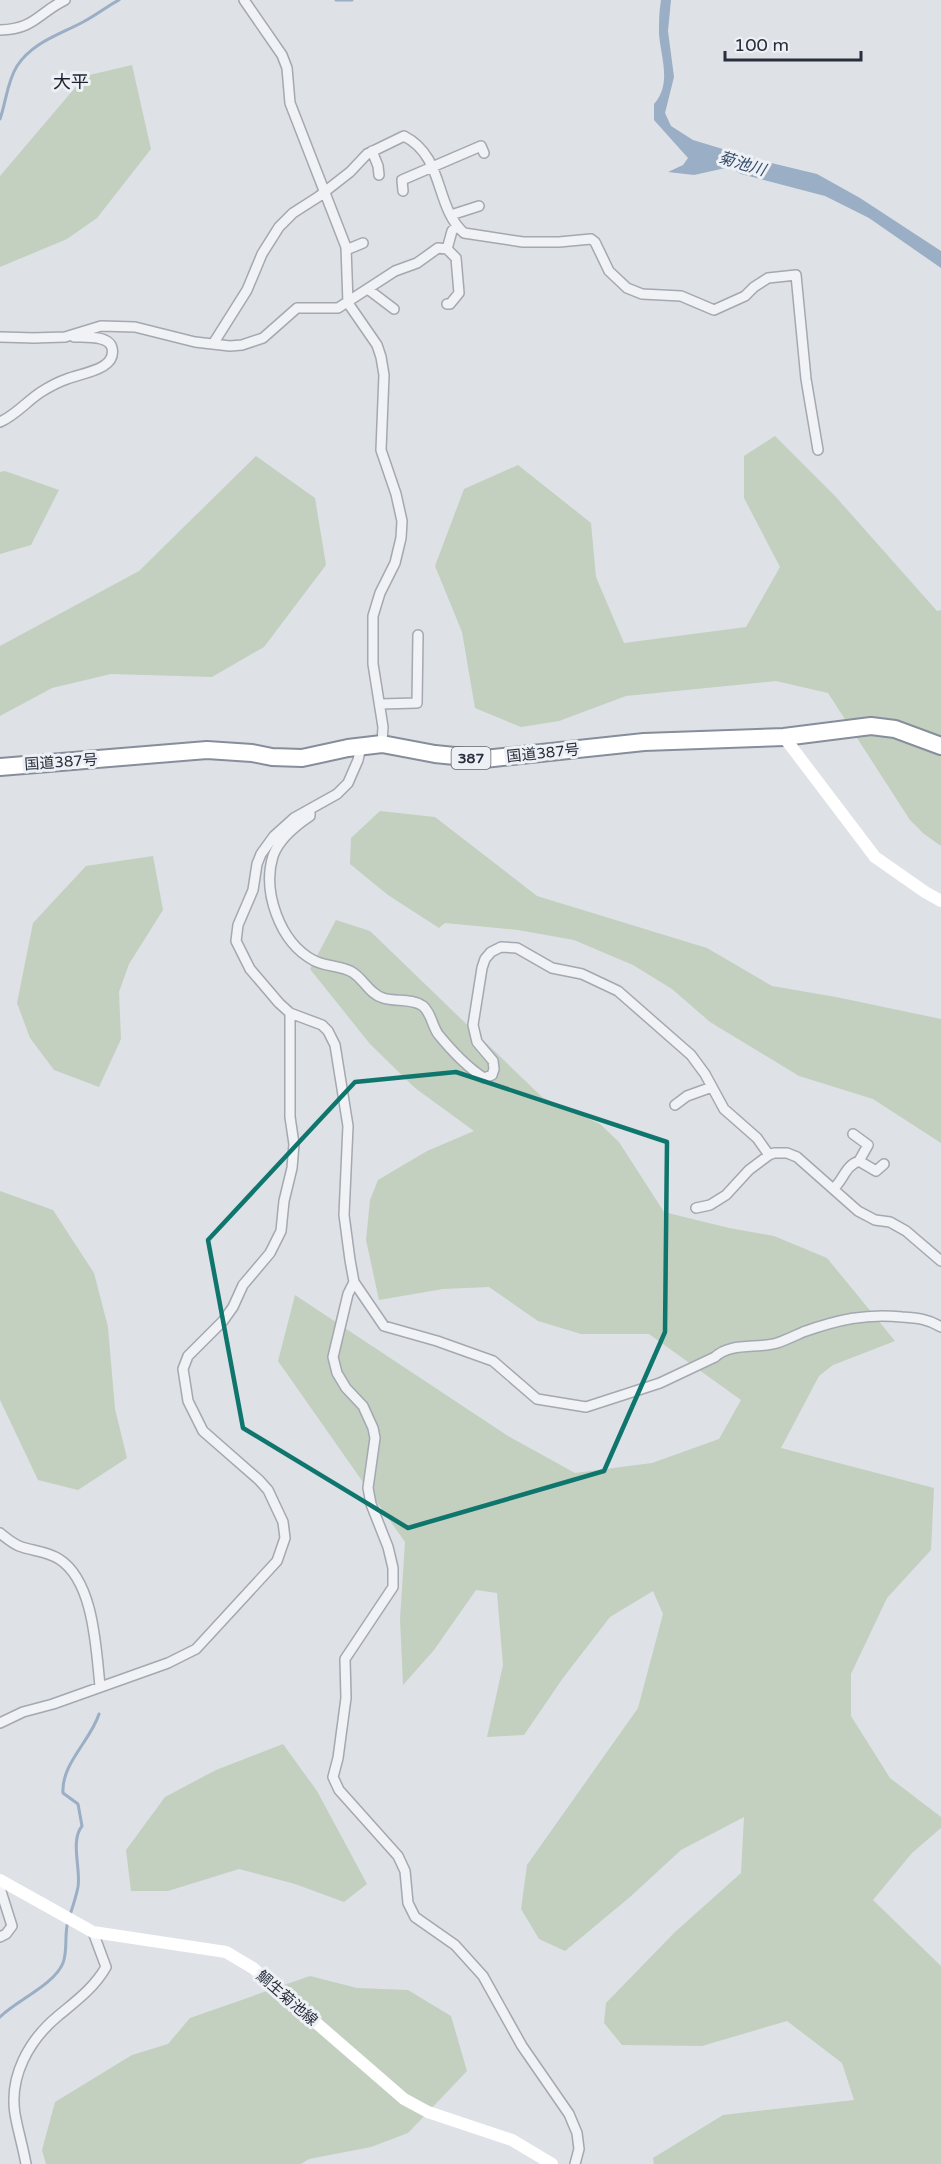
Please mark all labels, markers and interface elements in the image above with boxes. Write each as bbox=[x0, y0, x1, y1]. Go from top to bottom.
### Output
scale bar bbox=[725, 24, 862, 62]
text: 100 m bbox=[734, 34, 789, 56]
district label: 大平 bbox=[53, 71, 89, 93]
water label: 菊池川 bbox=[716, 147, 770, 181]
street label: 国道387号 bbox=[506, 740, 580, 766]
road number: 387 bbox=[452, 747, 490, 769]
street label: 国道387号 bbox=[24, 750, 98, 774]
street label: 鯛生菊池線 bbox=[253, 1967, 321, 2029]

